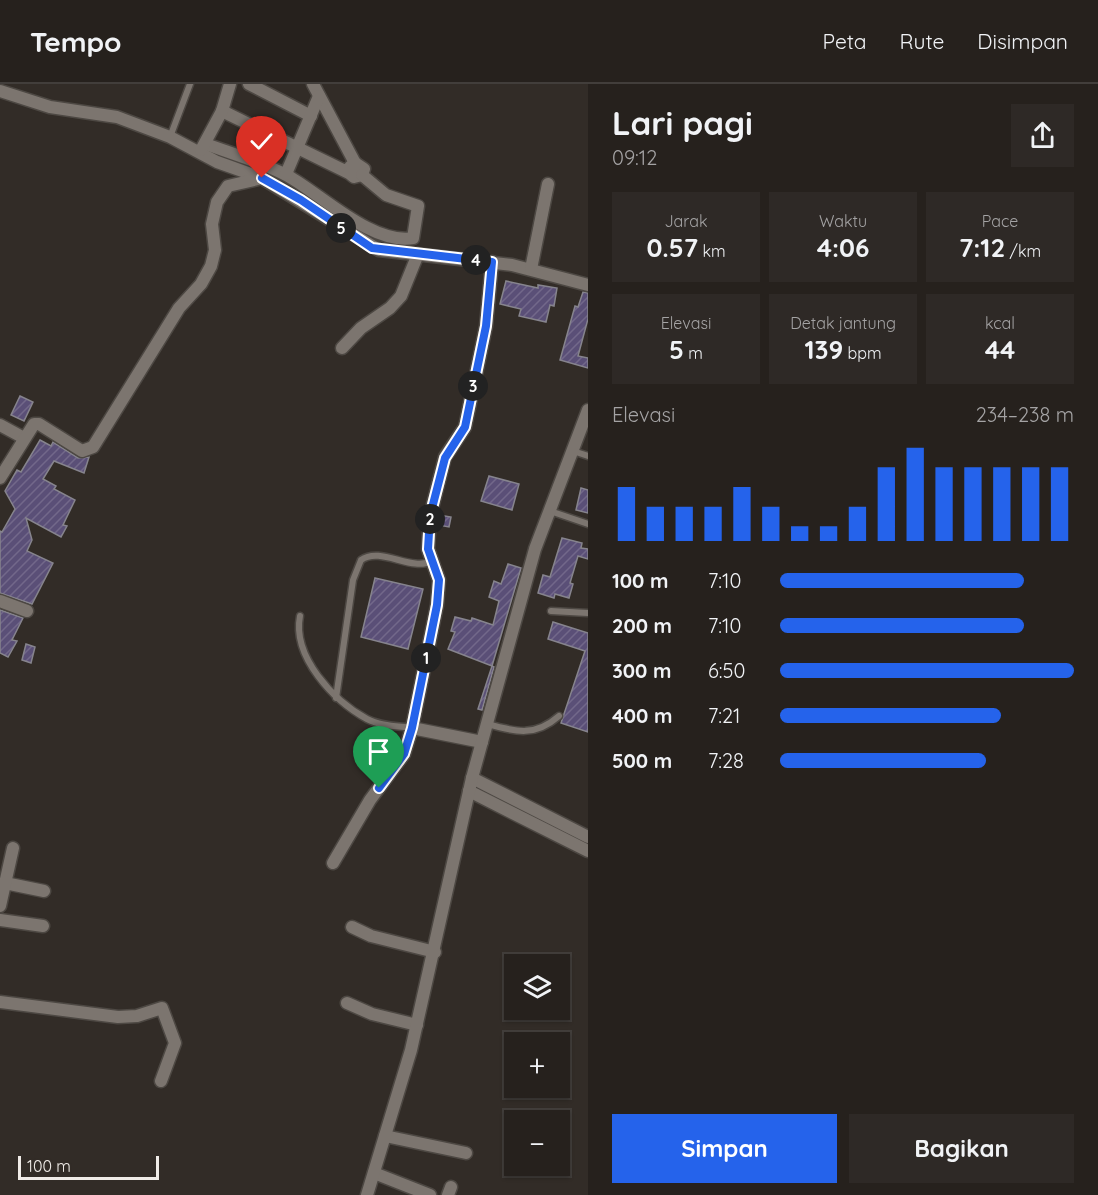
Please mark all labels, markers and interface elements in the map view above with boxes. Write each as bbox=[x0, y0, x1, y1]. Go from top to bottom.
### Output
text: Tempo bbox=[30, 24, 122, 59]
text: Peta bbox=[823, 28, 867, 54]
text: Rute bbox=[900, 28, 944, 54]
text: Disimpan bbox=[977, 28, 1068, 54]
text: Lari pagi bbox=[612, 102, 753, 143]
button: share bbox=[1011, 104, 1074, 167]
pin bbox=[236, 116, 287, 178]
icon: check bbox=[245, 125, 278, 158]
text: 09:12 bbox=[612, 145, 657, 170]
text: Jarak bbox=[664, 211, 708, 231]
text: Waktu bbox=[819, 211, 867, 231]
text: Pace bbox=[982, 211, 1018, 231]
pin: 5 bbox=[326, 213, 356, 243]
text: 5 bbox=[336, 218, 346, 238]
text: 0.57 bbox=[646, 231, 698, 264]
text: 4:06 bbox=[817, 231, 869, 264]
text: 7:12 bbox=[959, 231, 1005, 264]
text: km bbox=[698, 241, 726, 261]
text: /km bbox=[1005, 241, 1041, 261]
pin: 4 bbox=[461, 245, 491, 275]
text: 4 bbox=[471, 250, 481, 270]
text: Elevasi bbox=[661, 313, 711, 333]
text: Detak jantung bbox=[790, 313, 896, 333]
text: kcal bbox=[985, 313, 1015, 333]
text: 5 bbox=[669, 333, 684, 366]
text: 139 bbox=[804, 333, 843, 366]
text: 44 bbox=[985, 333, 1015, 366]
text: m bbox=[684, 343, 703, 363]
text: bpm bbox=[843, 343, 882, 363]
pin: 3 bbox=[458, 371, 488, 401]
text: 3 bbox=[469, 376, 477, 396]
text: Elevasi bbox=[612, 402, 675, 427]
text: 234–238 m bbox=[976, 402, 1074, 427]
pin: 2 bbox=[415, 504, 445, 534]
text: 2 bbox=[425, 509, 435, 529]
text: 100 m bbox=[612, 568, 668, 593]
text: 7:10 bbox=[708, 568, 741, 593]
text: 200 m bbox=[612, 613, 672, 638]
text: 7:10 bbox=[708, 613, 741, 638]
pin: 1 bbox=[411, 643, 441, 673]
text: 1 bbox=[423, 648, 429, 668]
text: 300 m bbox=[612, 658, 671, 683]
text: 6:50 bbox=[708, 658, 745, 683]
text: 400 m bbox=[612, 703, 672, 728]
text: 7:21 bbox=[708, 703, 740, 728]
pin bbox=[353, 726, 404, 788]
icon: arrive bbox=[362, 735, 395, 768]
text: 500 m bbox=[612, 748, 672, 773]
text: 7:28 bbox=[708, 748, 744, 773]
map controls bbox=[504, 954, 570, 1176]
button: layers bbox=[504, 954, 570, 1020]
button: + bbox=[504, 1032, 570, 1098]
button: − bbox=[504, 1110, 570, 1176]
button: Simpan bbox=[612, 1114, 837, 1183]
button: Bagikan bbox=[849, 1114, 1074, 1183]
scale bar bbox=[18, 1153, 159, 1180]
text: 100 m bbox=[27, 1156, 71, 1176]

